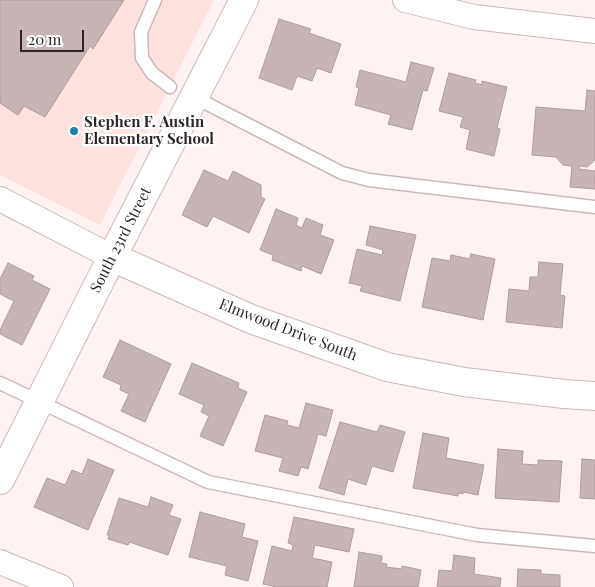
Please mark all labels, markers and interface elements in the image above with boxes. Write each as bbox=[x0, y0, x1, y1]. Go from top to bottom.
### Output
scale bar bbox=[22, 20, 86, 52]
text: 20 m bbox=[28, 29, 61, 49]
place label: Stephen F. Austin Elementary School bbox=[84, 113, 214, 148]
marker: Stephen F. Austin Elementary School bbox=[68, 125, 80, 137]
street label: South 23rd Street bbox=[87, 184, 155, 296]
street label: Elmwood Drive South bbox=[216, 295, 360, 365]

